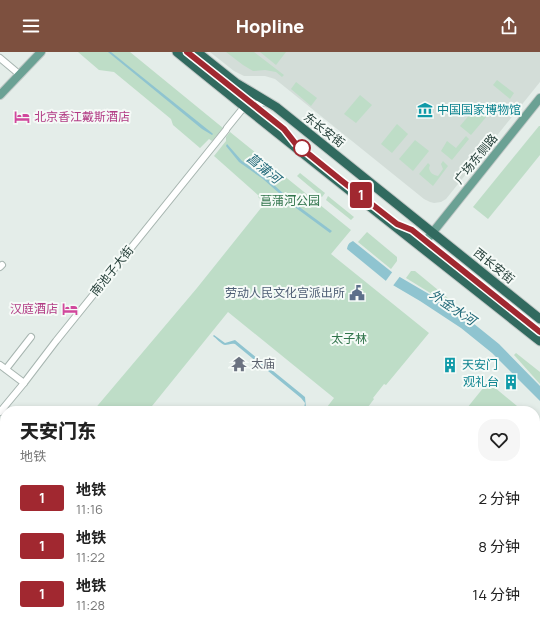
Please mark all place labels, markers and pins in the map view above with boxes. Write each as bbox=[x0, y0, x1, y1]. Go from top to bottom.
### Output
museum icon: 中国国家博物馆 bbox=[416, 101, 434, 119]
place label: 中国国家博物馆 bbox=[437, 101, 521, 118]
hotel icon: 北京香江戴斯酒店 bbox=[13, 108, 31, 126]
place label: 北京香江戴斯酒店 bbox=[34, 108, 130, 125]
unlabelled marker bbox=[293, 139, 311, 157]
place label: 劳动人民文化宫派出所 bbox=[225, 284, 345, 301]
public building icon: 劳动人民文化宫派出所 bbox=[348, 284, 366, 302]
place label: 汉庭酒店 bbox=[10, 300, 58, 317]
hotel icon: 汉庭酒店 bbox=[61, 300, 79, 318]
temple icon: 太庙 bbox=[230, 355, 248, 373]
place label: 太庙 bbox=[251, 355, 275, 372]
building icon: 天安门 bbox=[441, 356, 459, 374]
place label: 天安门 bbox=[462, 356, 498, 373]
place label: 观礼台 bbox=[463, 373, 499, 390]
building icon: 观礼台 bbox=[502, 373, 520, 391]

